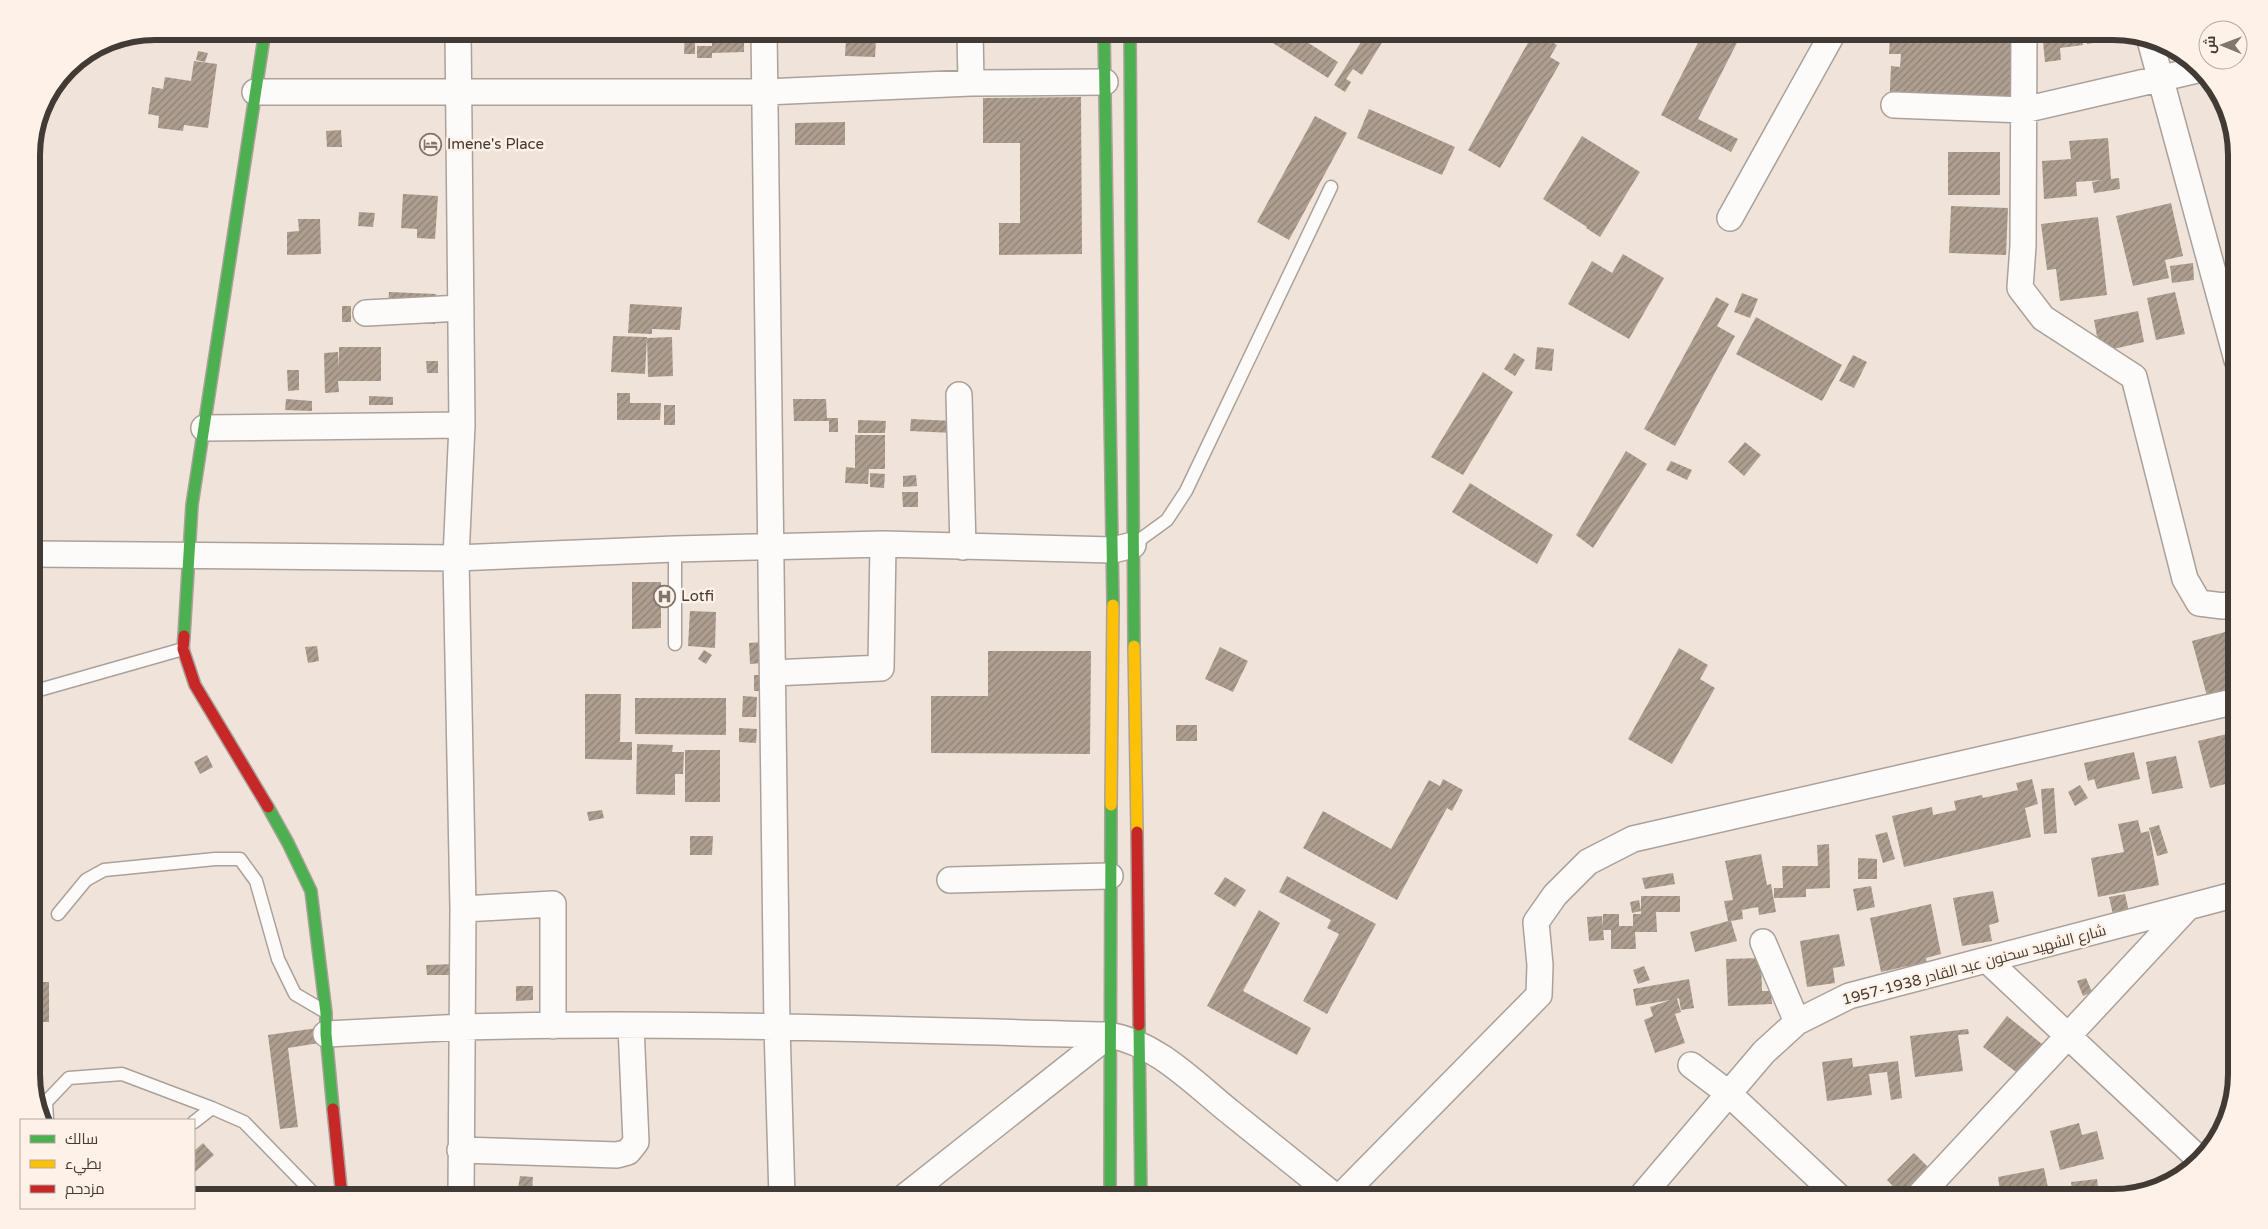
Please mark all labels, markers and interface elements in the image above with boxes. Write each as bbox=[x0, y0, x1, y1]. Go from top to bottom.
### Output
north arrow bbox=[2198, 20, 2248, 70]
text: ش bbox=[2202, 36, 2219, 54]
hotel icon: Imene's Place bbox=[419, 132, 443, 156]
place label: Imene's Place bbox=[447, 135, 544, 153]
hospital icon: Lotfi bbox=[653, 584, 677, 608]
place label: Lotfi bbox=[681, 587, 714, 605]
street label: شارع الشهيد سحنون عبد القادر 1938-1957 bbox=[1840, 921, 2109, 1011]
legend bbox=[20, 1119, 195, 1209]
text: سالك bbox=[65, 1130, 98, 1148]
text: بطيء bbox=[65, 1155, 102, 1176]
text: مزدحم bbox=[65, 1180, 105, 1199]

